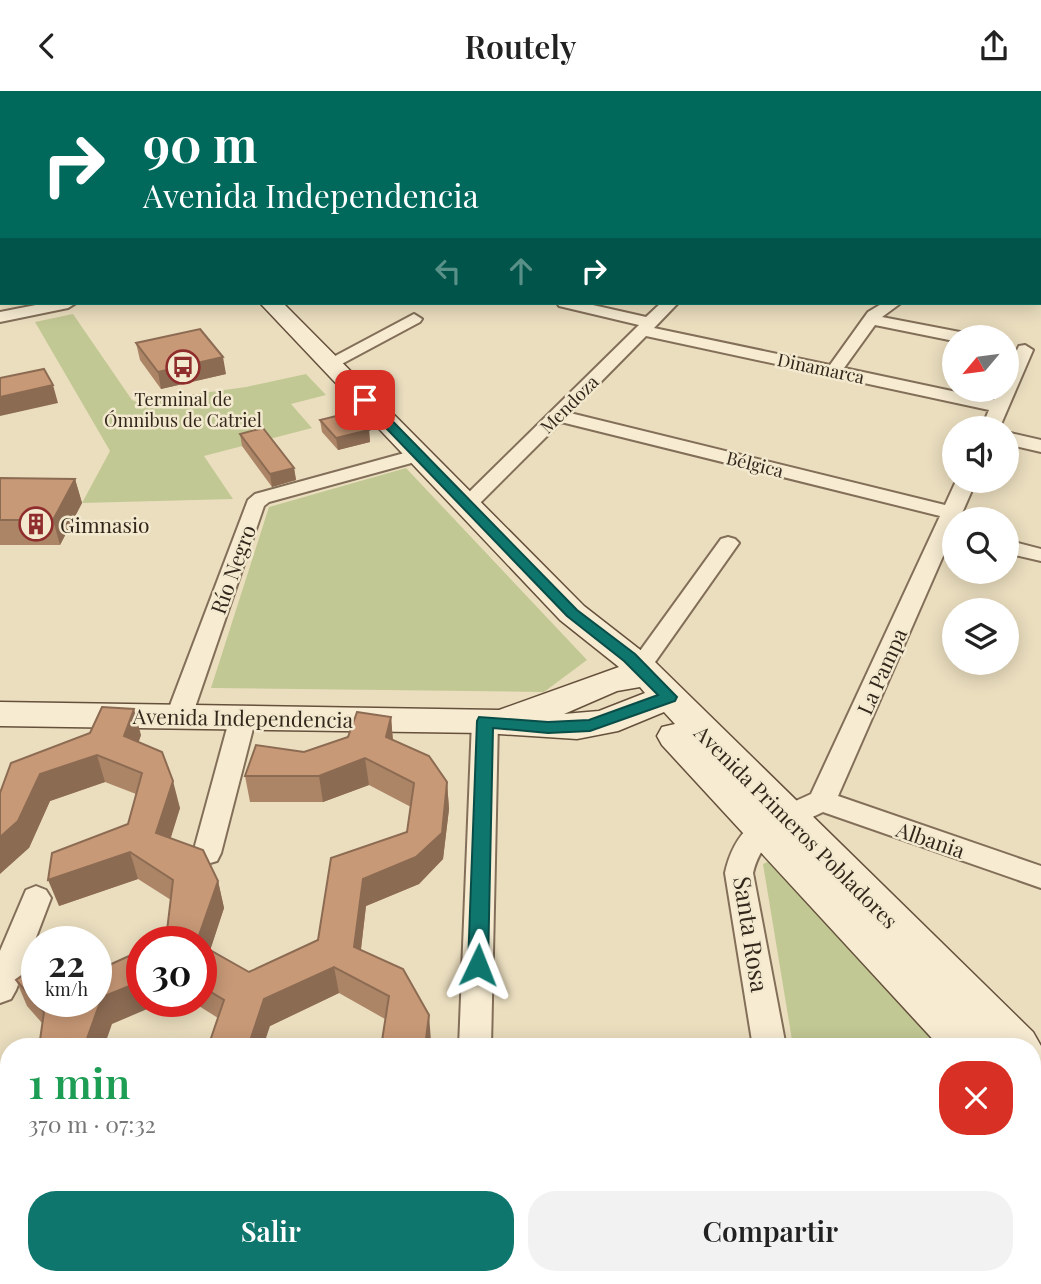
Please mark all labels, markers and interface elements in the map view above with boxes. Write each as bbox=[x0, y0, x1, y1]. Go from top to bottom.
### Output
text: Routely bbox=[464, 24, 577, 67]
icon: back bbox=[28, 27, 66, 65]
icon: share bbox=[975, 27, 1013, 65]
text: 90 m bbox=[143, 110, 257, 175]
icon: right bbox=[28, 119, 119, 210]
text: Avenida Independencia bbox=[143, 173, 479, 216]
icon: left bbox=[429, 252, 467, 290]
icon: ahead bbox=[502, 252, 540, 290]
icon: right bbox=[575, 252, 613, 290]
north arrow bbox=[942, 325, 1018, 403]
map controls bbox=[942, 325, 1019, 675]
street label: Dinamarca bbox=[775, 347, 867, 389]
bus stop icon: Terminal de Ómnibus de Catriel bbox=[164, 348, 202, 386]
pin bbox=[335, 370, 395, 430]
street label: Mendoza bbox=[535, 370, 603, 438]
icon: arrive bbox=[346, 381, 384, 419]
place label: Terminal de Ómnibus de Catriel bbox=[104, 387, 262, 432]
button: sound bbox=[942, 416, 1019, 493]
street label: Bélgica bbox=[724, 445, 786, 483]
building icon: Gimnasio bbox=[17, 505, 55, 543]
button: search bbox=[942, 507, 1019, 584]
place label: Gimnasio bbox=[60, 510, 150, 538]
street label: Río Negro bbox=[203, 520, 261, 618]
button: layers bbox=[942, 598, 1019, 675]
street label: La Pampa bbox=[850, 623, 913, 719]
street label: Avenida Independencia bbox=[132, 701, 354, 733]
street label: Avenida Primeros Pobladores bbox=[689, 718, 905, 934]
street label: Albania bbox=[892, 814, 969, 864]
street label: Santa Rosa bbox=[727, 874, 777, 994]
speed limit sign: 30 bbox=[126, 926, 217, 1017]
position arrow bbox=[441, 928, 515, 1002]
text: 22 bbox=[48, 939, 85, 986]
text: km/h bbox=[45, 977, 88, 1001]
text: 1 min bbox=[28, 1054, 130, 1110]
button: close bbox=[939, 1061, 1013, 1135]
text: 370 m · 07:32 bbox=[28, 1108, 156, 1139]
button: Salir bbox=[28, 1191, 514, 1271]
button: Compartir bbox=[528, 1191, 1013, 1271]

